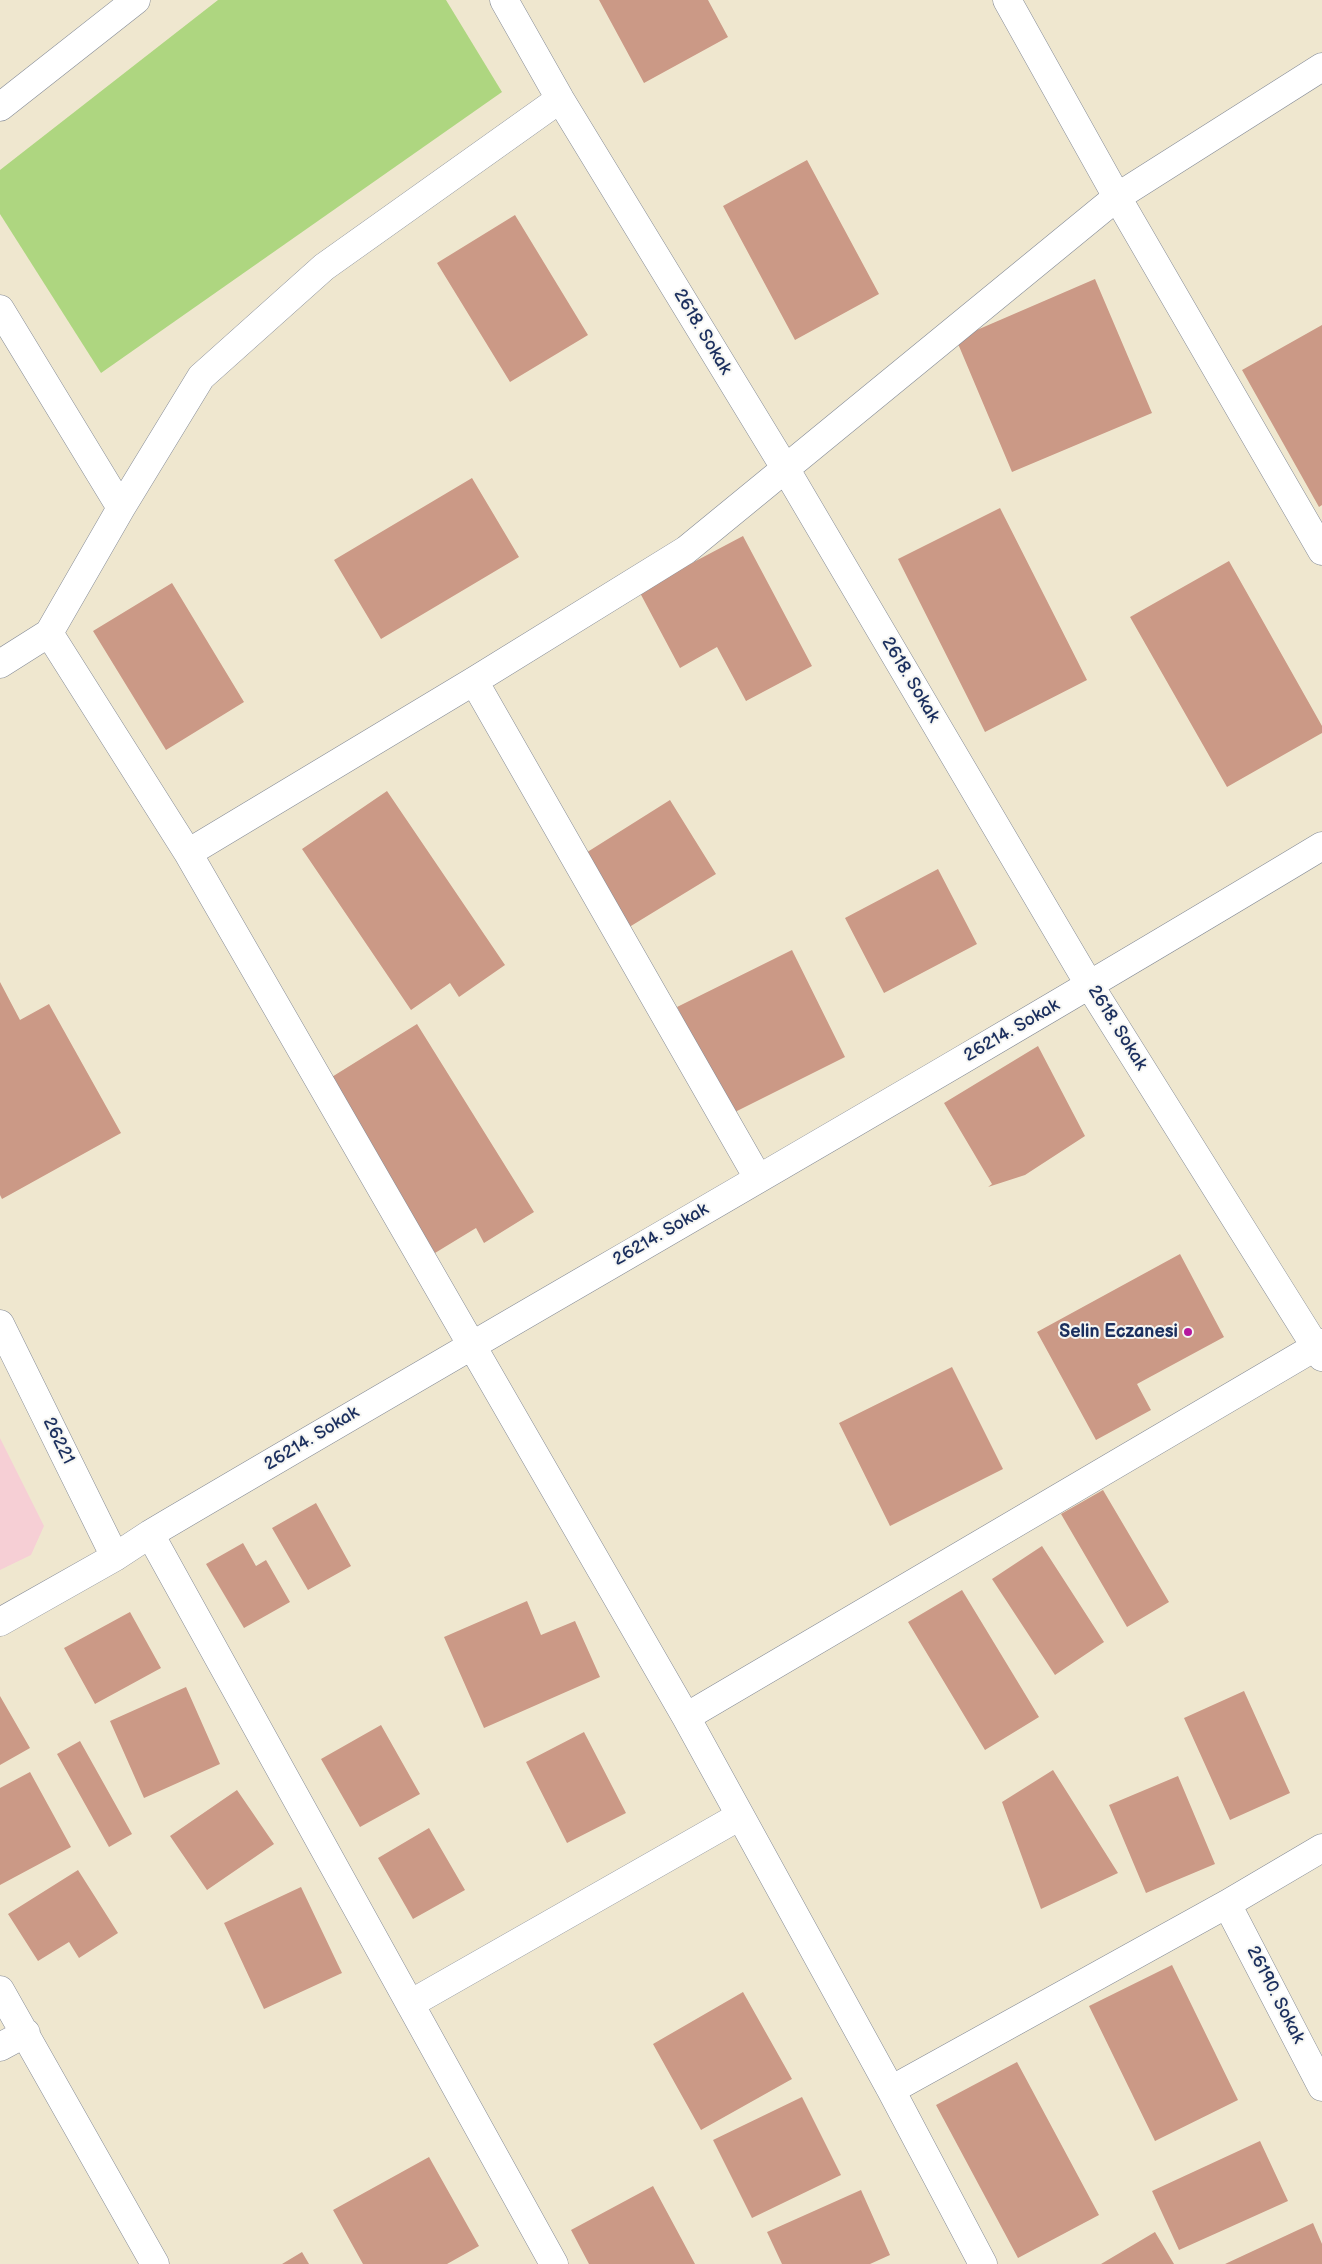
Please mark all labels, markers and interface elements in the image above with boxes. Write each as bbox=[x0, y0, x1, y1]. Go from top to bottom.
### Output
street label: 2618. Sokak bbox=[668, 285, 736, 379]
street label: 2618. Sokak bbox=[876, 633, 944, 727]
street label: 2618. Sokak bbox=[1082, 982, 1152, 1074]
street label: 26214. Sokak bbox=[960, 995, 1064, 1067]
street label: 26214. Sokak bbox=[609, 1199, 713, 1271]
place label: Selin Eczanesi bbox=[1059, 1321, 1178, 1343]
marker: Selin Eczanesi bbox=[1182, 1326, 1194, 1338]
street label: 26214. Sokak bbox=[261, 1402, 363, 1476]
street label: 26221 bbox=[37, 1414, 79, 1468]
street label: 26190. Sokak bbox=[1241, 1943, 1309, 2047]

